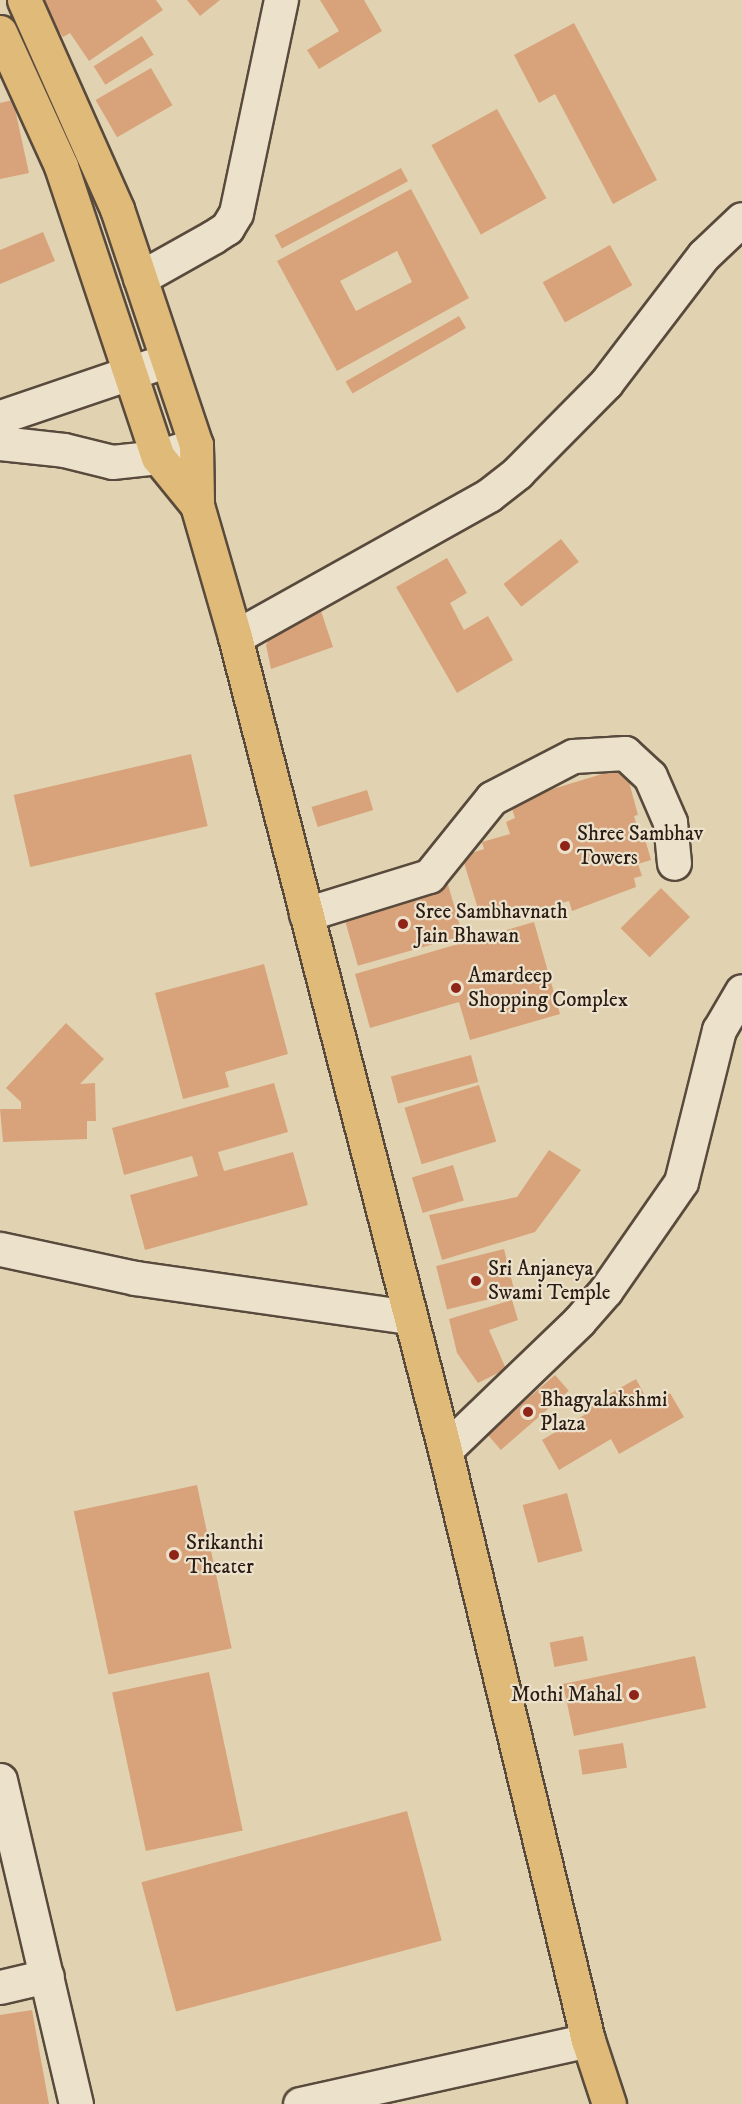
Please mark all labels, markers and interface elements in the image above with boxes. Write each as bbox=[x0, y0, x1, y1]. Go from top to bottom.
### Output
place label: Shree Sambhav Towers bbox=[577, 821, 703, 871]
marker: Shree Sambhav Towers bbox=[558, 839, 572, 853]
place label: Sree Sambhavnath Jain Bhawan bbox=[415, 899, 568, 949]
marker: Sree Sambhavnath Jain Bhawan bbox=[396, 917, 410, 931]
place label: Amardeep Shopping Complex bbox=[468, 963, 628, 1013]
marker: Amardeep Shopping Complex bbox=[449, 981, 463, 995]
place label: Sri Anjaneya Swami Temple bbox=[488, 1256, 610, 1306]
marker: Sri Anjaneya Swami Temple bbox=[469, 1274, 483, 1288]
place label: Bhagyalakshmi Plaza bbox=[540, 1387, 667, 1437]
marker: Bhagyalakshmi Plaza bbox=[521, 1405, 535, 1419]
place label: Srikanthi Theater bbox=[186, 1530, 263, 1580]
marker: Srikanthi Theater bbox=[167, 1548, 181, 1562]
place label: Mothi Mahal bbox=[511, 1682, 622, 1708]
marker: Mothi Mahal bbox=[627, 1688, 641, 1702]

